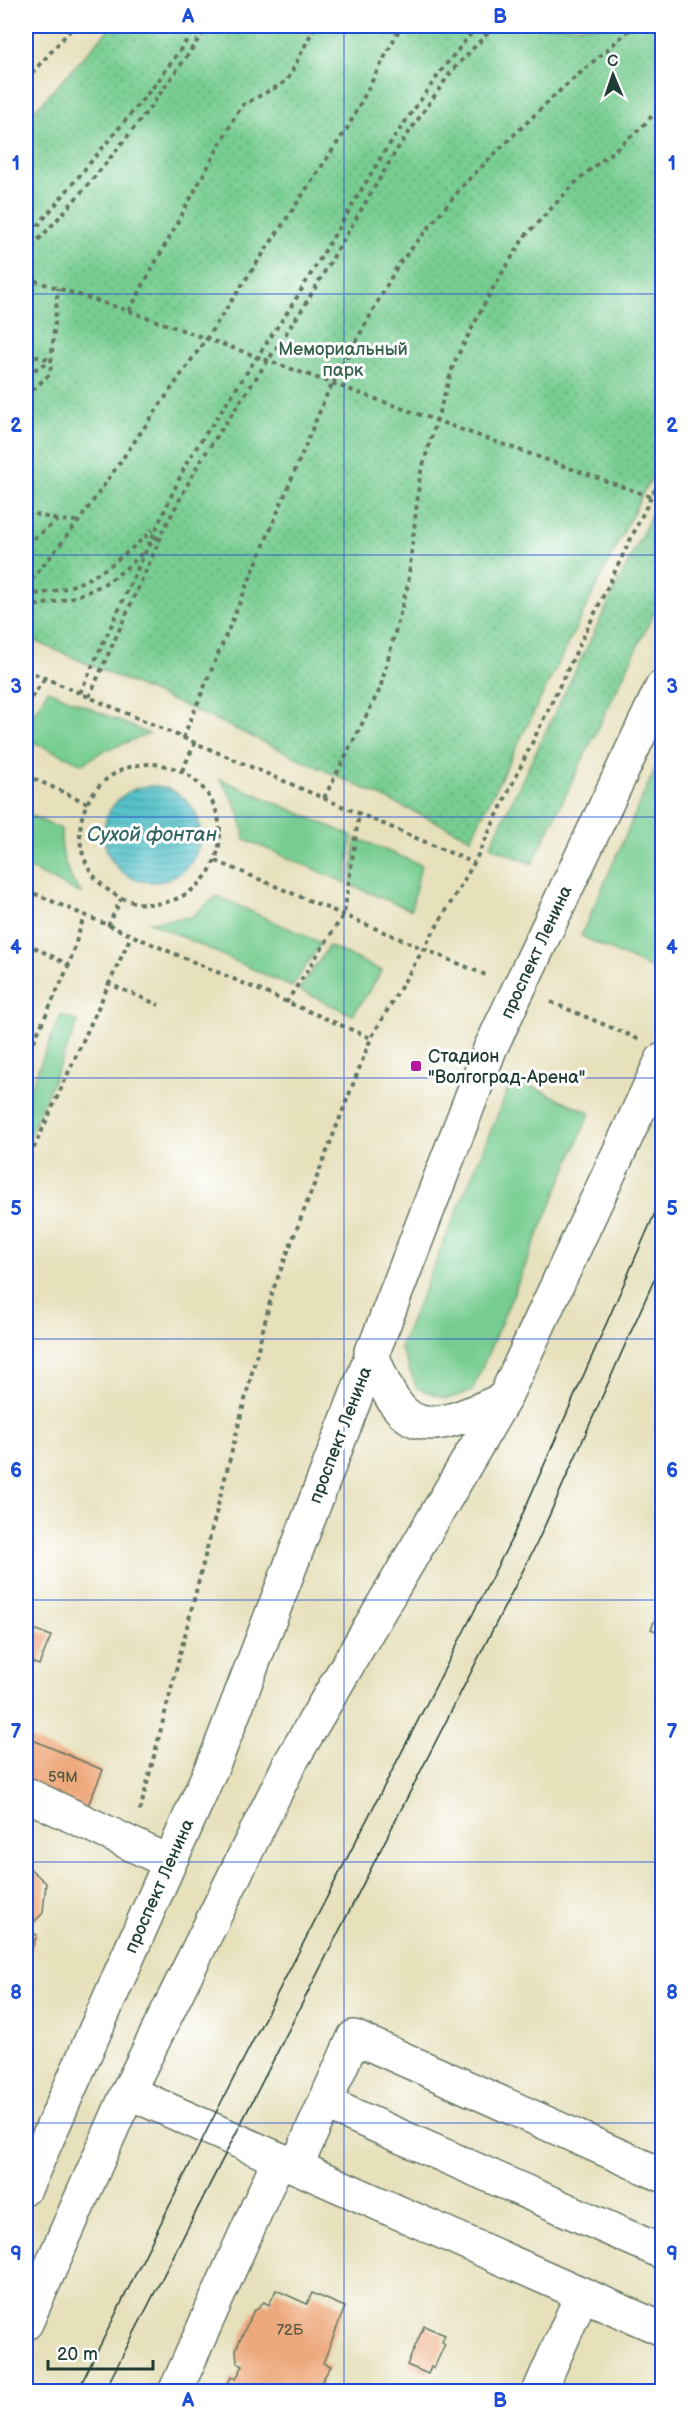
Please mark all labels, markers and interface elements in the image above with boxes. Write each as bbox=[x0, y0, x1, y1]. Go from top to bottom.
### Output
text: A bbox=[181, 5, 195, 29]
text: B bbox=[493, 5, 507, 29]
north arrow bbox=[583, 45, 643, 105]
text: С bbox=[607, 52, 618, 71]
text: 1 bbox=[12, 152, 20, 176]
text: 1 bbox=[668, 152, 676, 176]
park label: Мемориальный парк bbox=[278, 339, 408, 381]
text: 2 bbox=[10, 414, 22, 438]
text: 2 bbox=[666, 414, 678, 438]
text: 3 bbox=[10, 675, 22, 699]
text: 3 bbox=[666, 675, 678, 699]
water label: Сухой фонтан bbox=[87, 823, 217, 847]
street label: проспект Ленина bbox=[496, 882, 577, 1022]
text: 4 bbox=[10, 936, 22, 960]
text: 4 bbox=[666, 936, 678, 960]
place label: Стадион "Волгоград-Арена" bbox=[428, 1046, 586, 1088]
marker: Стадион "Волгоград-Арена" bbox=[409, 1059, 423, 1073]
text: 5 bbox=[10, 1197, 22, 1221]
text: 5 bbox=[666, 1197, 678, 1221]
street label: проспект Ленина bbox=[305, 1364, 376, 1506]
text: 6 bbox=[10, 1459, 22, 1483]
text: 6 bbox=[666, 1459, 678, 1483]
text: 7 bbox=[10, 1720, 22, 1744]
text: 7 bbox=[666, 1720, 678, 1744]
house number: 59М bbox=[48, 1768, 78, 1787]
street label: проспект Ленина bbox=[120, 1816, 199, 1957]
text: 8 bbox=[10, 1981, 22, 2005]
text: 8 bbox=[666, 1981, 678, 2005]
text: 9 bbox=[10, 2242, 22, 2266]
text: 9 bbox=[666, 2242, 678, 2266]
house number: 72Б bbox=[277, 2321, 304, 2340]
scale bar bbox=[48, 2333, 153, 2371]
text: 20 m bbox=[57, 2344, 98, 2365]
text: A bbox=[181, 2389, 195, 2413]
text: B bbox=[493, 2389, 507, 2413]

